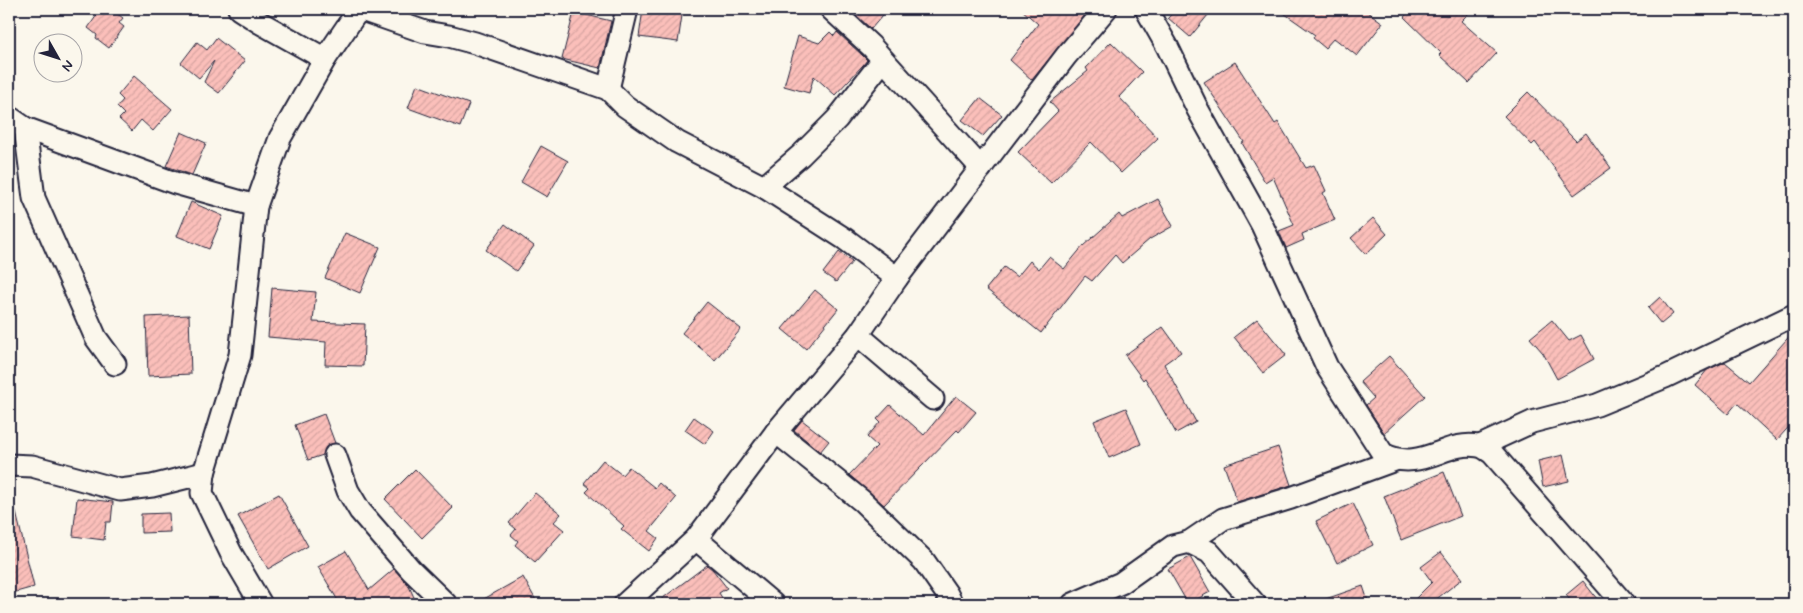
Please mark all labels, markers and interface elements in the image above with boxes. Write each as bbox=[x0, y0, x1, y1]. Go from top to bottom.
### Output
north arrow bbox=[32, 32, 82, 82]
text: N bbox=[57, 56, 77, 75]

